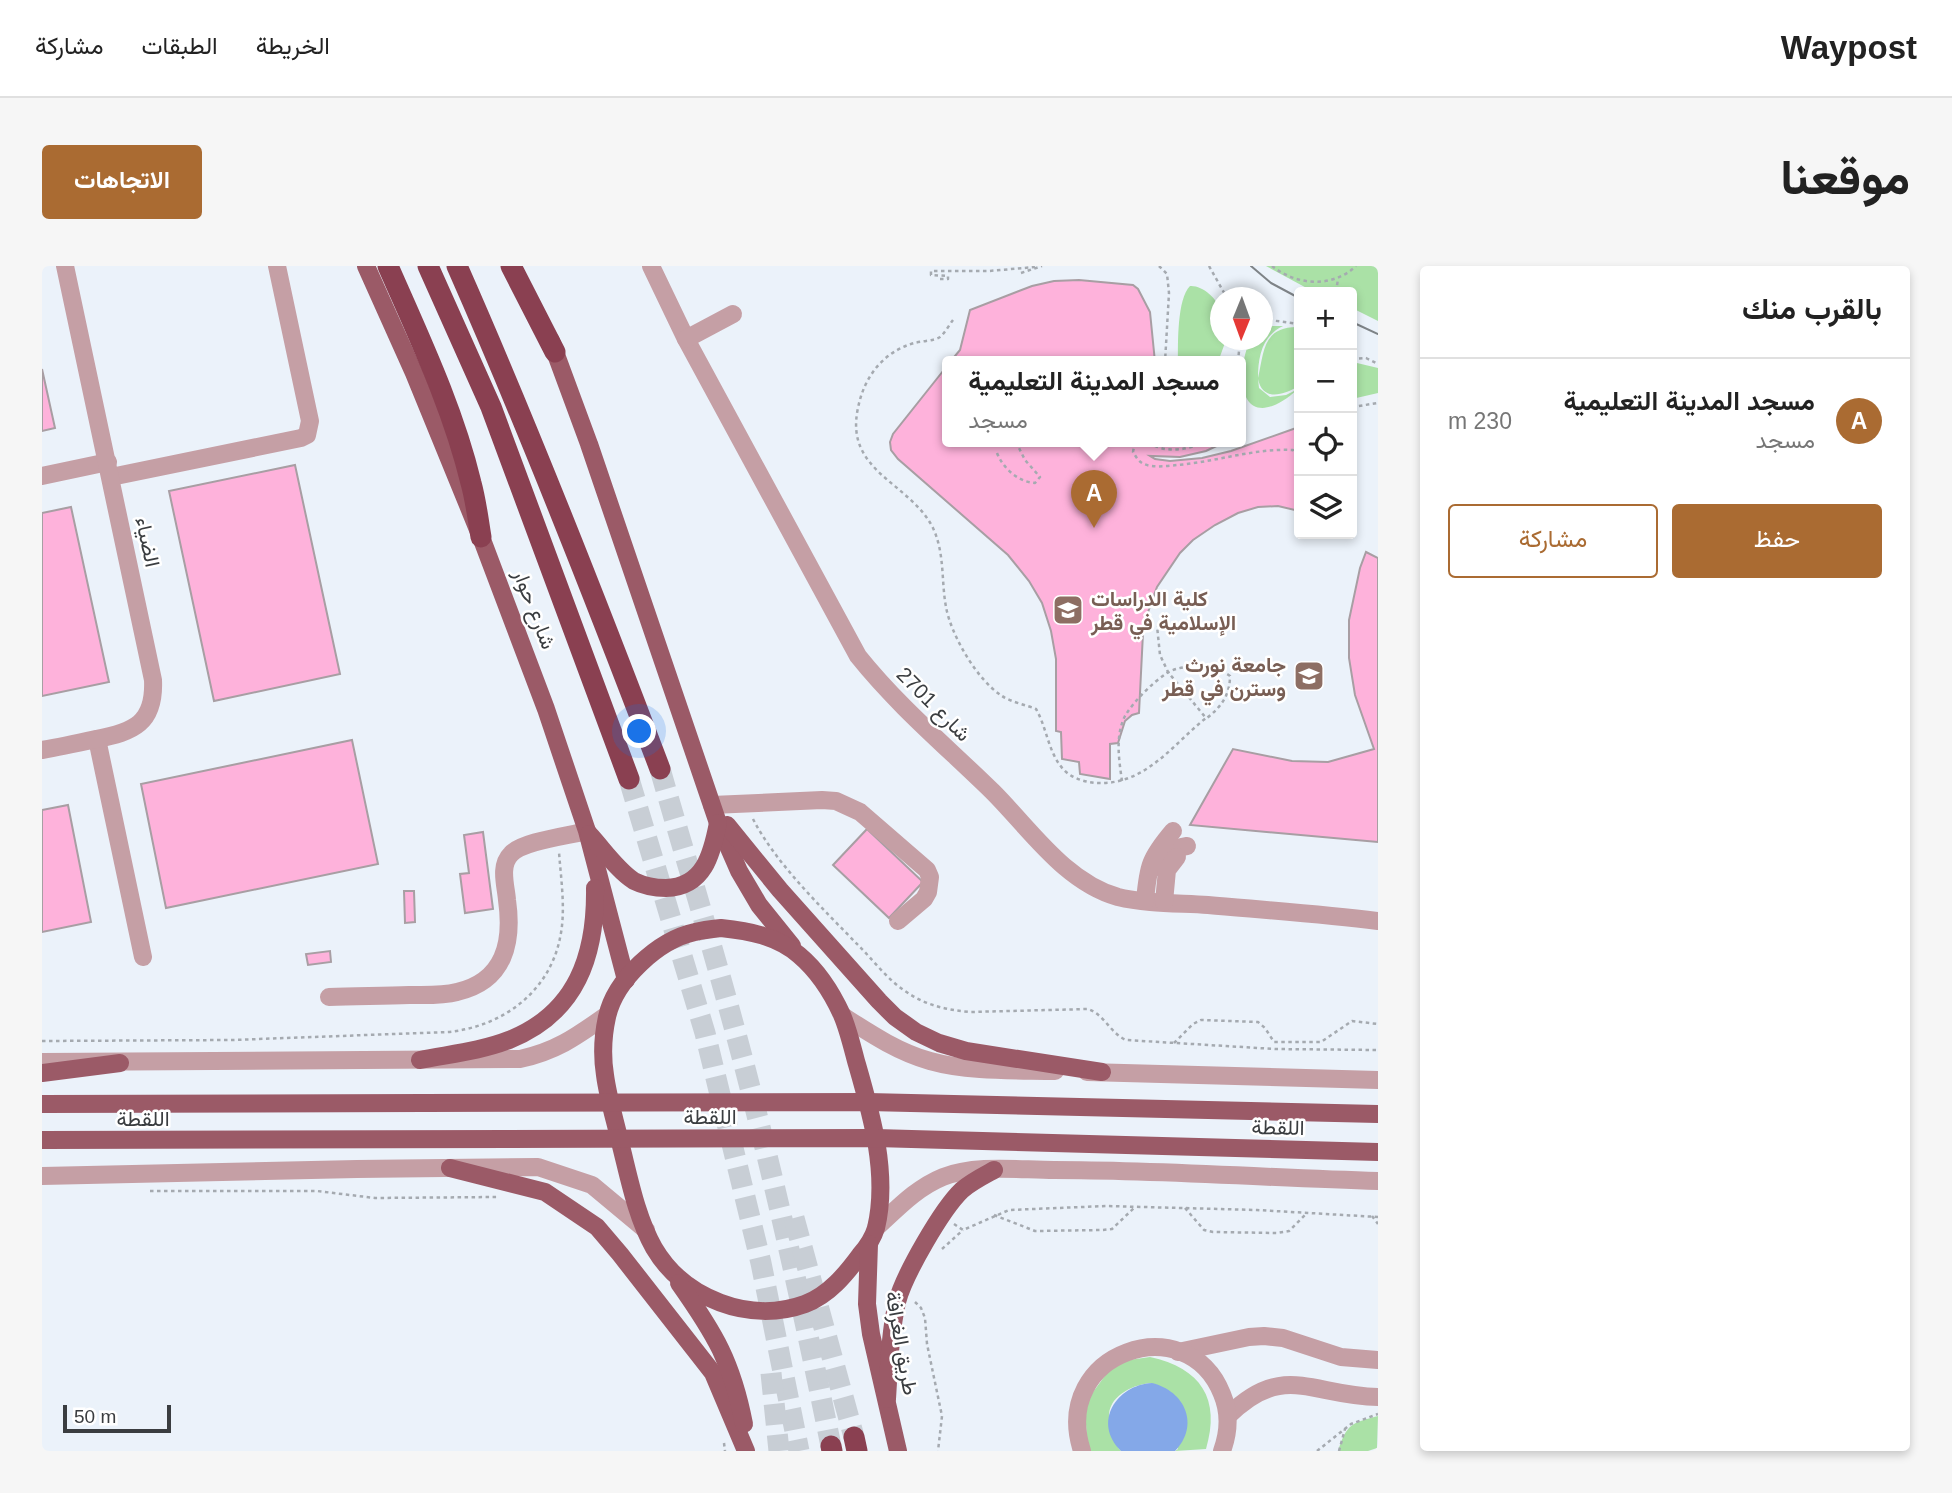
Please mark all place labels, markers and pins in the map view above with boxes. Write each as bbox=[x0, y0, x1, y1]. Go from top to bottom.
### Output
pin: A bbox=[1071, 470, 1117, 528]
place label: كلية الدراسات الإسلامية في قطر bbox=[1090, 587, 1236, 640]
school or university icon: كلية الدراسات الإسلامية في قطر bbox=[1051, 593, 1085, 627]
place label: جامعة نورث وسترن في قطر bbox=[1161, 653, 1286, 706]
school or university icon: جامعة نورث وسترن في قطر bbox=[1292, 659, 1326, 693]

